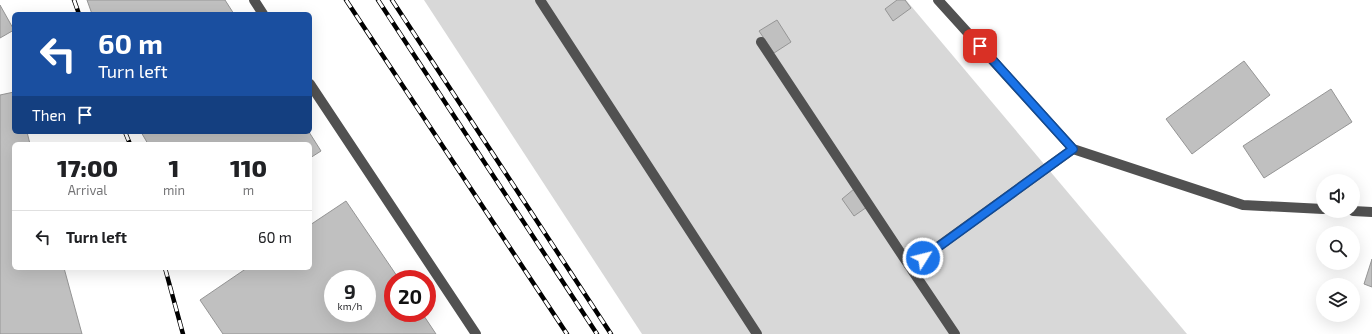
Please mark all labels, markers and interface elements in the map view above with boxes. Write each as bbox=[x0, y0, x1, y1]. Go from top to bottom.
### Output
text: 60 m bbox=[98, 26, 163, 60]
icon: left bbox=[32, 28, 84, 80]
pin bbox=[963, 29, 997, 63]
icon: arrive bbox=[969, 35, 991, 57]
text: Turn left bbox=[98, 60, 168, 82]
icon: arrive bbox=[74, 104, 96, 126]
text: Then bbox=[32, 106, 66, 124]
text: 17:00 bbox=[57, 153, 118, 182]
text: 1 bbox=[169, 153, 179, 182]
text: 110 bbox=[230, 153, 267, 182]
map controls bbox=[1316, 174, 1360, 322]
button: sound bbox=[1316, 174, 1360, 218]
text: Arrival bbox=[68, 182, 107, 198]
text: min bbox=[163, 182, 185, 198]
text: m bbox=[243, 182, 254, 198]
icon: left bbox=[32, 226, 54, 248]
button: search bbox=[1316, 226, 1360, 270]
text: Turn left bbox=[66, 228, 127, 246]
text: 60 m bbox=[258, 228, 292, 246]
position arrow bbox=[902, 237, 944, 279]
speed limit sign: 20 bbox=[384, 270, 436, 322]
button: layers bbox=[1316, 278, 1360, 322]
text: 9 bbox=[344, 279, 356, 303]
text: km/h bbox=[338, 300, 362, 312]

